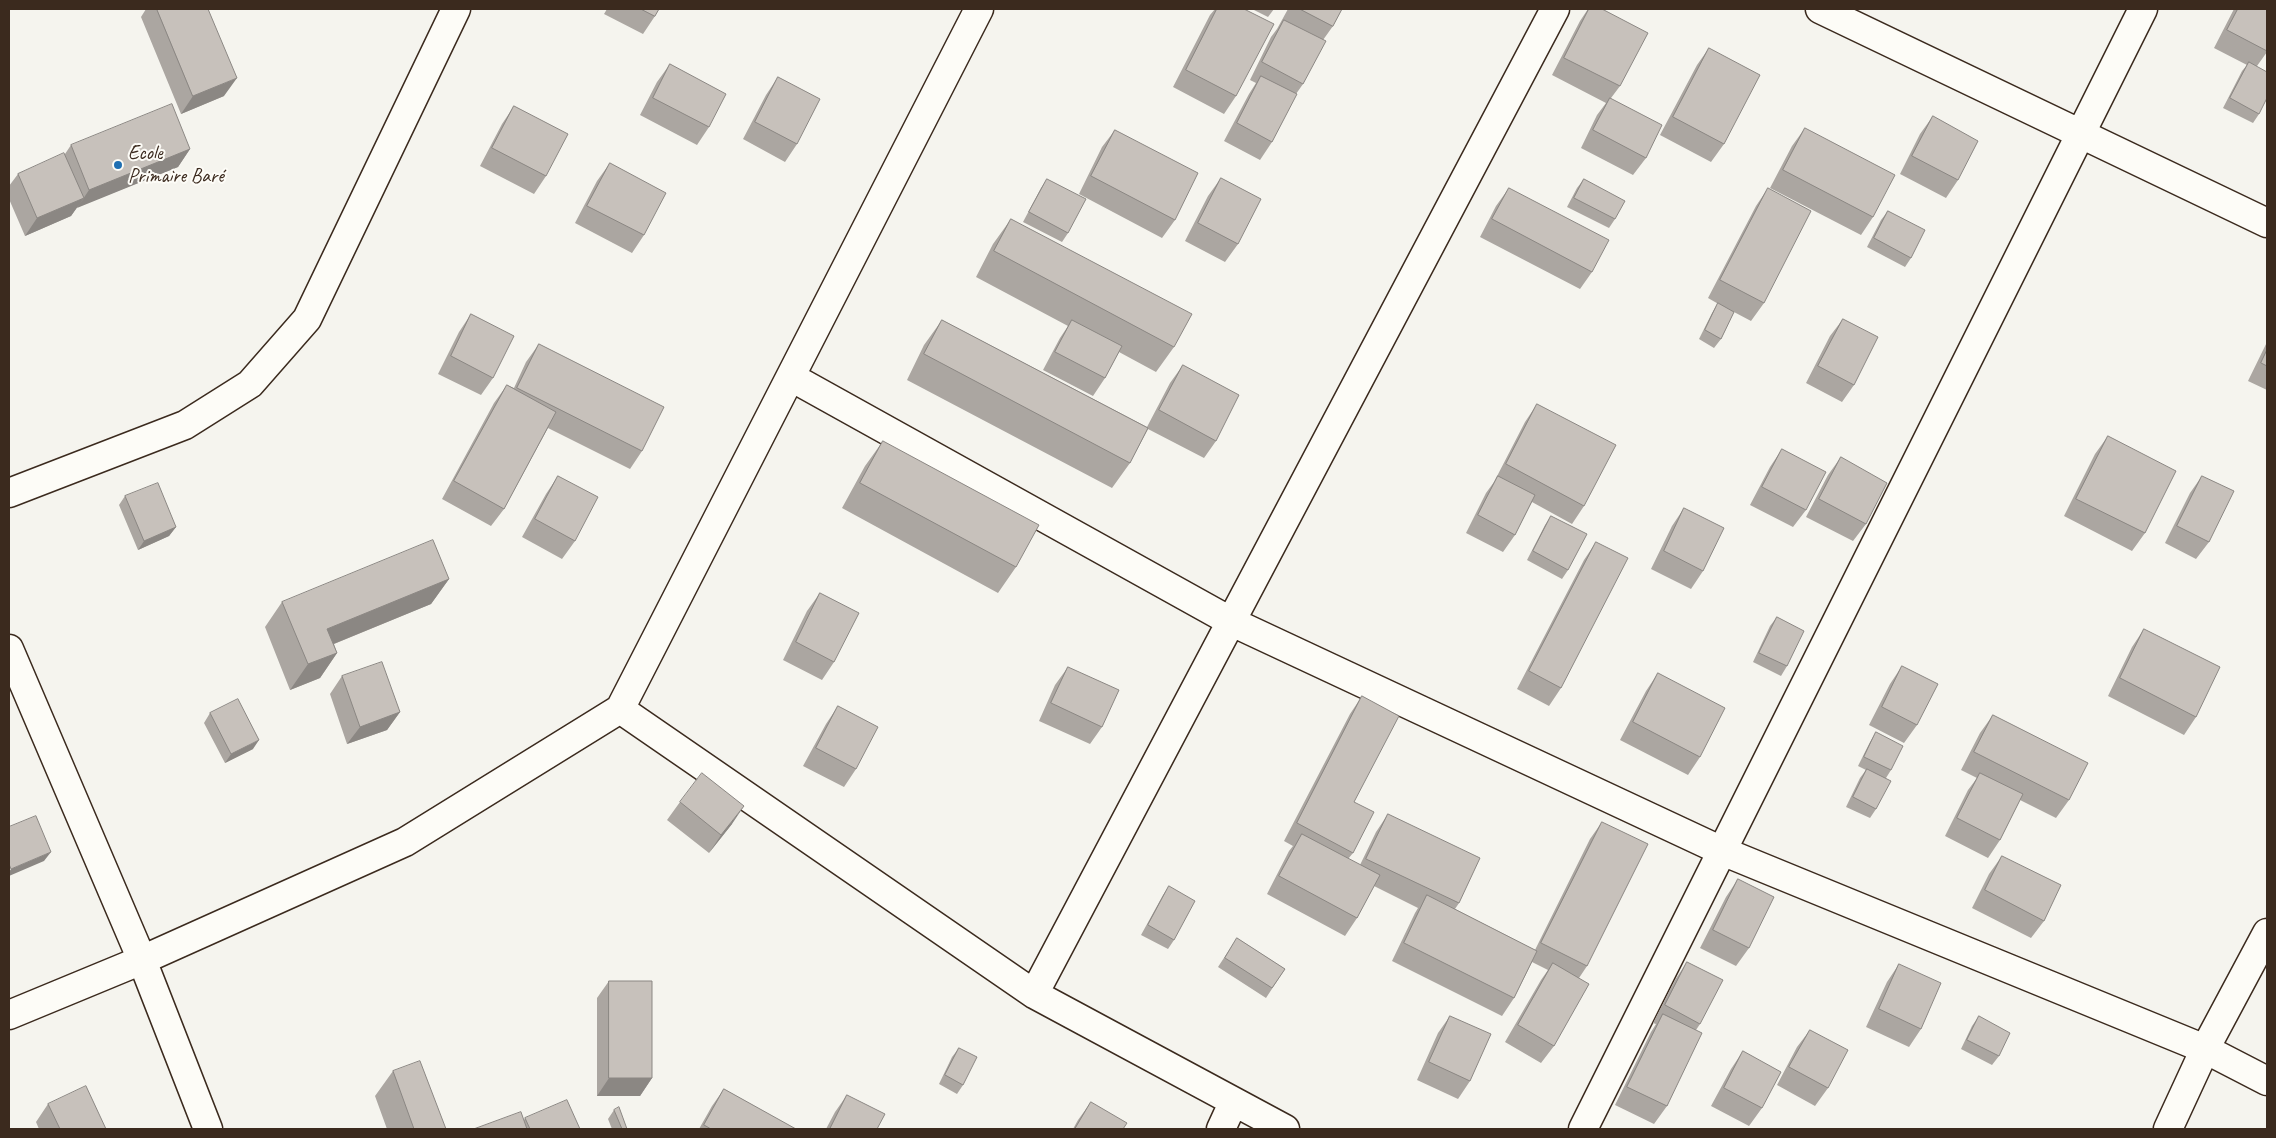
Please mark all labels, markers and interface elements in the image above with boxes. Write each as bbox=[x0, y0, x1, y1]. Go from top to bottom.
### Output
place label: Ecole Primaire Baré bbox=[128, 142, 224, 189]
marker: Ecole Primaire Baré bbox=[112, 159, 124, 171]

